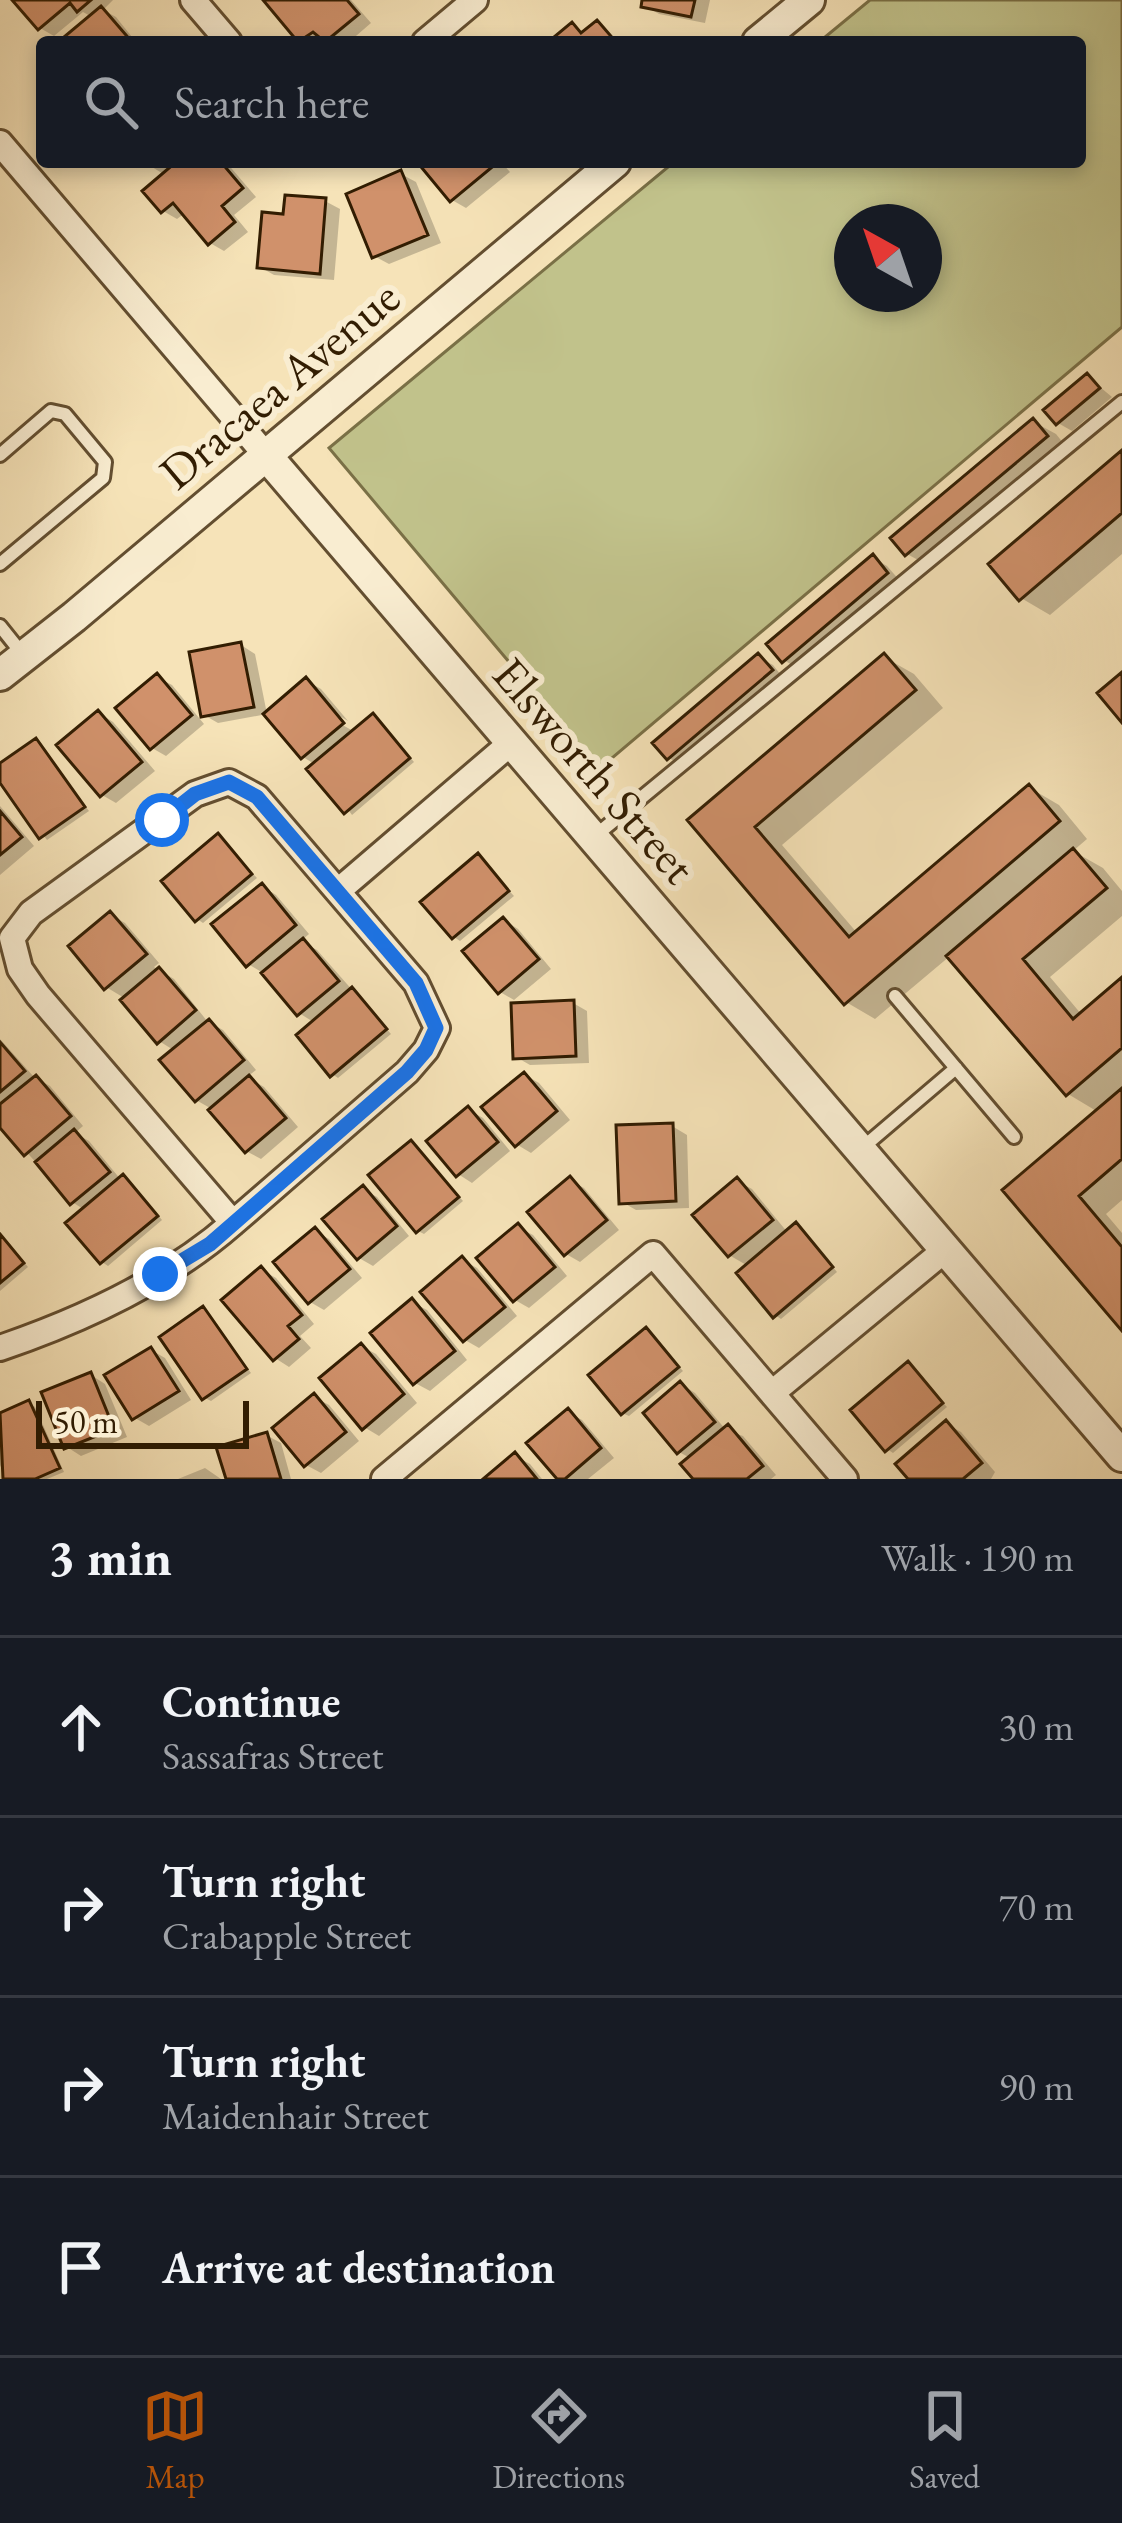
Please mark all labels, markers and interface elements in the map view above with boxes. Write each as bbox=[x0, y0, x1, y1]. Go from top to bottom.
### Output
search box bbox=[36, 36, 1086, 168]
icon: search bbox=[78, 69, 144, 135]
text: Search here bbox=[174, 73, 369, 131]
north arrow bbox=[834, 204, 942, 312]
street label: Dracaea Avenue bbox=[146, 266, 412, 502]
street label: Elsworth Street bbox=[480, 644, 710, 896]
route start bbox=[135, 793, 189, 847]
route end bbox=[133, 1247, 187, 1301]
scale bar bbox=[36, 1395, 249, 1448]
text: 50 m bbox=[54, 1400, 118, 1443]
text: 3 min bbox=[48, 1524, 172, 1590]
text: Walk · 190 m bbox=[881, 1532, 1074, 1583]
text: Continue bbox=[162, 1672, 340, 1730]
icon: ahead bbox=[48, 1694, 114, 1760]
text: 30 m bbox=[998, 1701, 1074, 1752]
text: Sassafras Street bbox=[162, 1730, 384, 1781]
text: Turn right bbox=[162, 1852, 365, 1910]
icon: right bbox=[48, 1874, 114, 1940]
text: 70 m bbox=[998, 1881, 1074, 1932]
text: Crabapple Street bbox=[162, 1910, 411, 1961]
text: Turn right bbox=[162, 2032, 365, 2090]
icon: right bbox=[48, 2054, 114, 2120]
text: 90 m bbox=[998, 2061, 1074, 2112]
text: Maidenhair Street bbox=[162, 2090, 429, 2141]
icon: arrive bbox=[48, 2234, 114, 2300]
text: Arrive at destination bbox=[162, 2238, 555, 2296]
tab: Map bbox=[142, 2383, 208, 2498]
tab: Directions bbox=[492, 2383, 625, 2498]
tab: Saved bbox=[909, 2383, 980, 2498]

